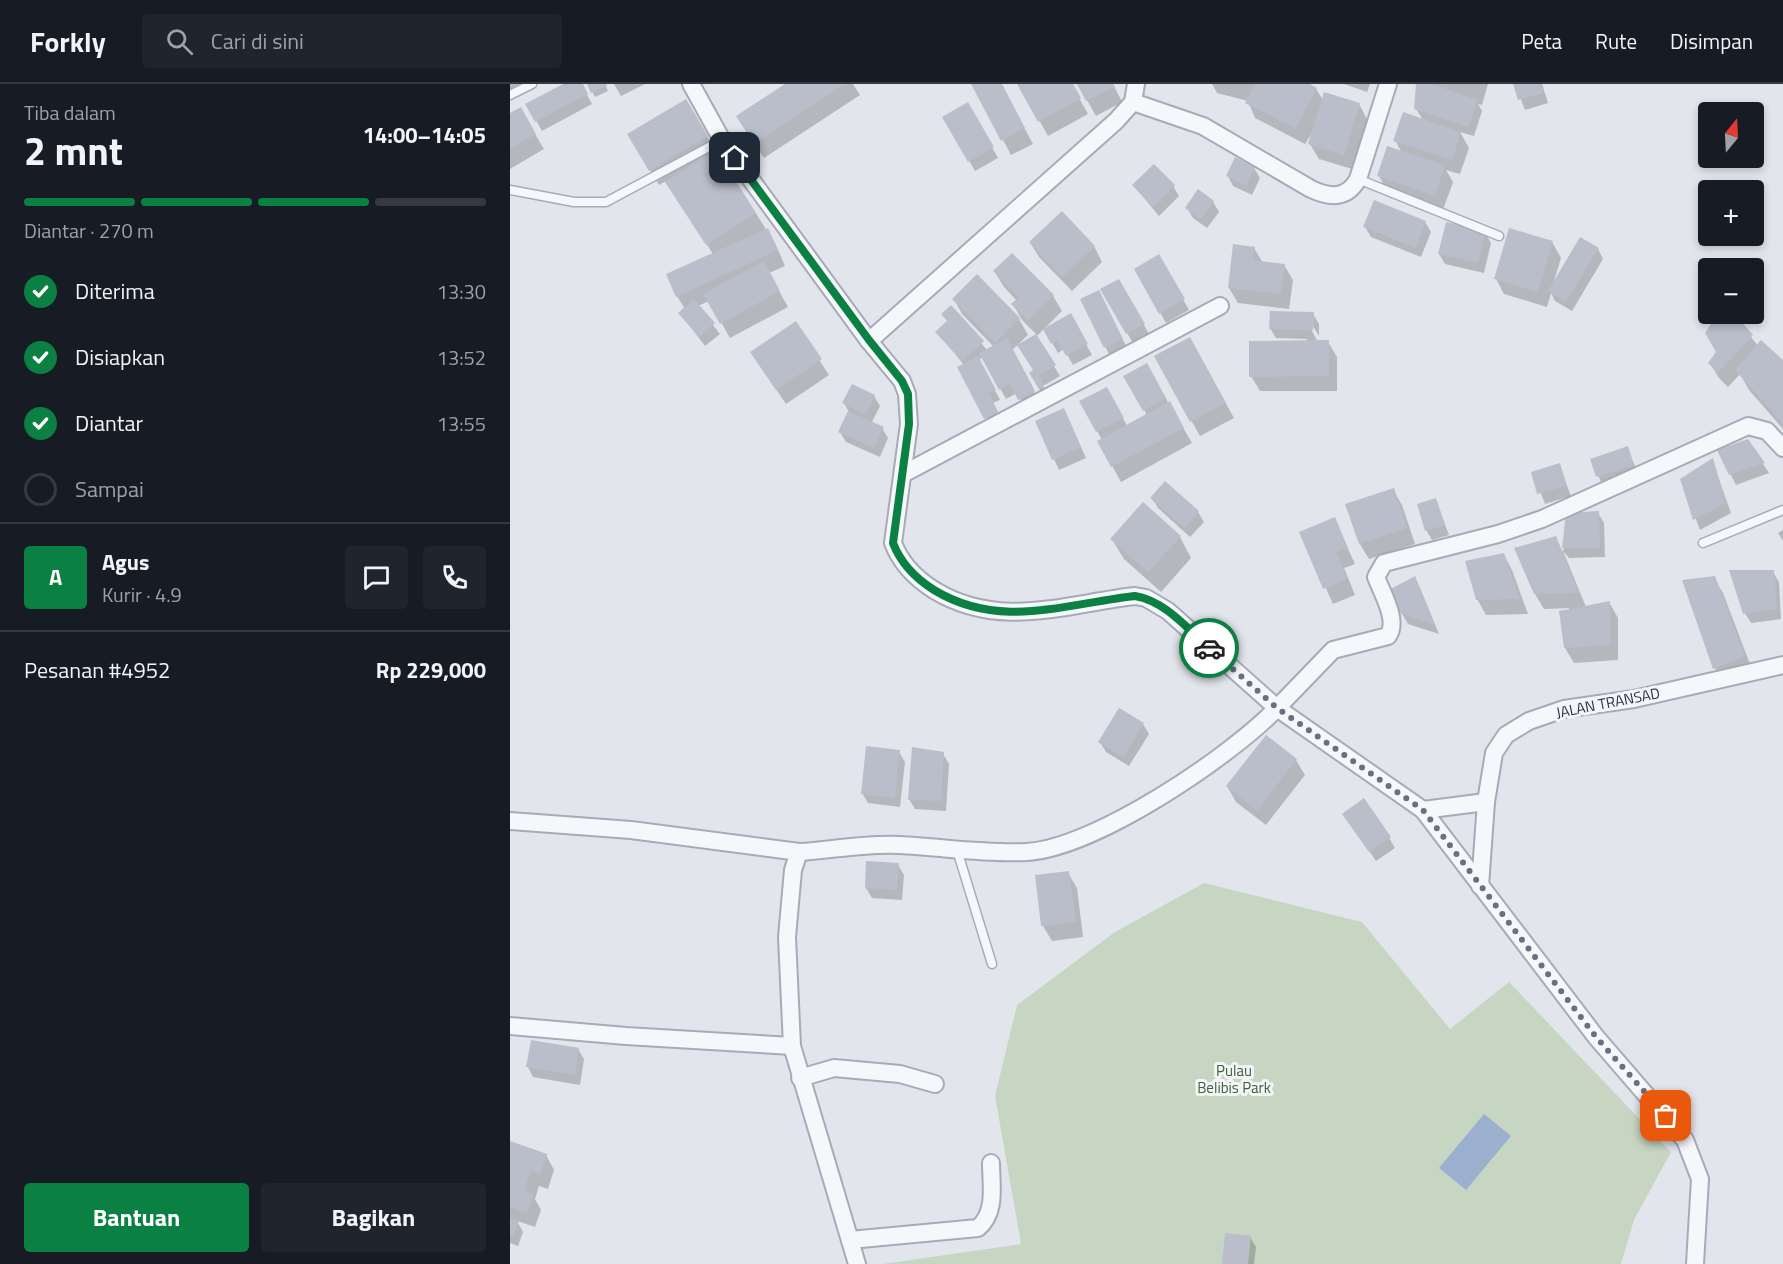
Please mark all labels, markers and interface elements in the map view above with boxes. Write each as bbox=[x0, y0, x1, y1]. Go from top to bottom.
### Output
search box bbox=[142, 14, 562, 68]
text: Forkly bbox=[30, 20, 106, 63]
text: Cari di sini bbox=[211, 24, 304, 58]
icon: search bbox=[163, 25, 196, 58]
text: Peta bbox=[1521, 25, 1562, 57]
text: Rute bbox=[1595, 25, 1637, 57]
text: Disimpan bbox=[1670, 25, 1753, 57]
text: Tiba dalam bbox=[24, 97, 116, 128]
north arrow bbox=[1698, 102, 1764, 168]
map controls bbox=[1698, 102, 1764, 324]
text: 14:00–14:05 bbox=[363, 118, 486, 152]
text: 2 mnt bbox=[24, 121, 123, 180]
pin bbox=[709, 132, 760, 183]
icon: home bbox=[718, 141, 751, 174]
button: + bbox=[1698, 180, 1764, 246]
text: Diantar · 270 m bbox=[24, 215, 154, 246]
button: − bbox=[1698, 258, 1764, 324]
text: Diterima bbox=[75, 274, 155, 308]
icon: check bbox=[24, 275, 57, 308]
text: 13:30 bbox=[437, 276, 486, 307]
text: Disiapkan bbox=[75, 340, 165, 374]
icon: check bbox=[24, 341, 57, 374]
text: 13:52 bbox=[437, 342, 486, 373]
text: Diantar bbox=[75, 406, 143, 440]
icon: check bbox=[24, 407, 57, 440]
text: 13:55 bbox=[437, 408, 486, 439]
text: Sampai bbox=[75, 472, 144, 506]
text: Agus bbox=[102, 545, 149, 579]
button: chat bbox=[345, 546, 408, 609]
button: phone bbox=[423, 546, 486, 609]
text: A bbox=[49, 560, 62, 594]
text: Kurir · 4.9 bbox=[102, 579, 182, 610]
courier bbox=[1179, 618, 1239, 678]
icon: car bbox=[1193, 632, 1226, 665]
text: Pesanan #4952 bbox=[24, 653, 170, 687]
text: Rp 229,000 bbox=[376, 653, 486, 687]
street label: JALAN TRANSAD bbox=[1554, 681, 1662, 724]
park label: Pulau Belibis Park bbox=[1197, 1059, 1271, 1099]
pin bbox=[1640, 1090, 1691, 1141]
icon: bag bbox=[1649, 1099, 1682, 1132]
button: Bantuan bbox=[24, 1183, 249, 1252]
button: Bagikan bbox=[261, 1183, 486, 1252]

